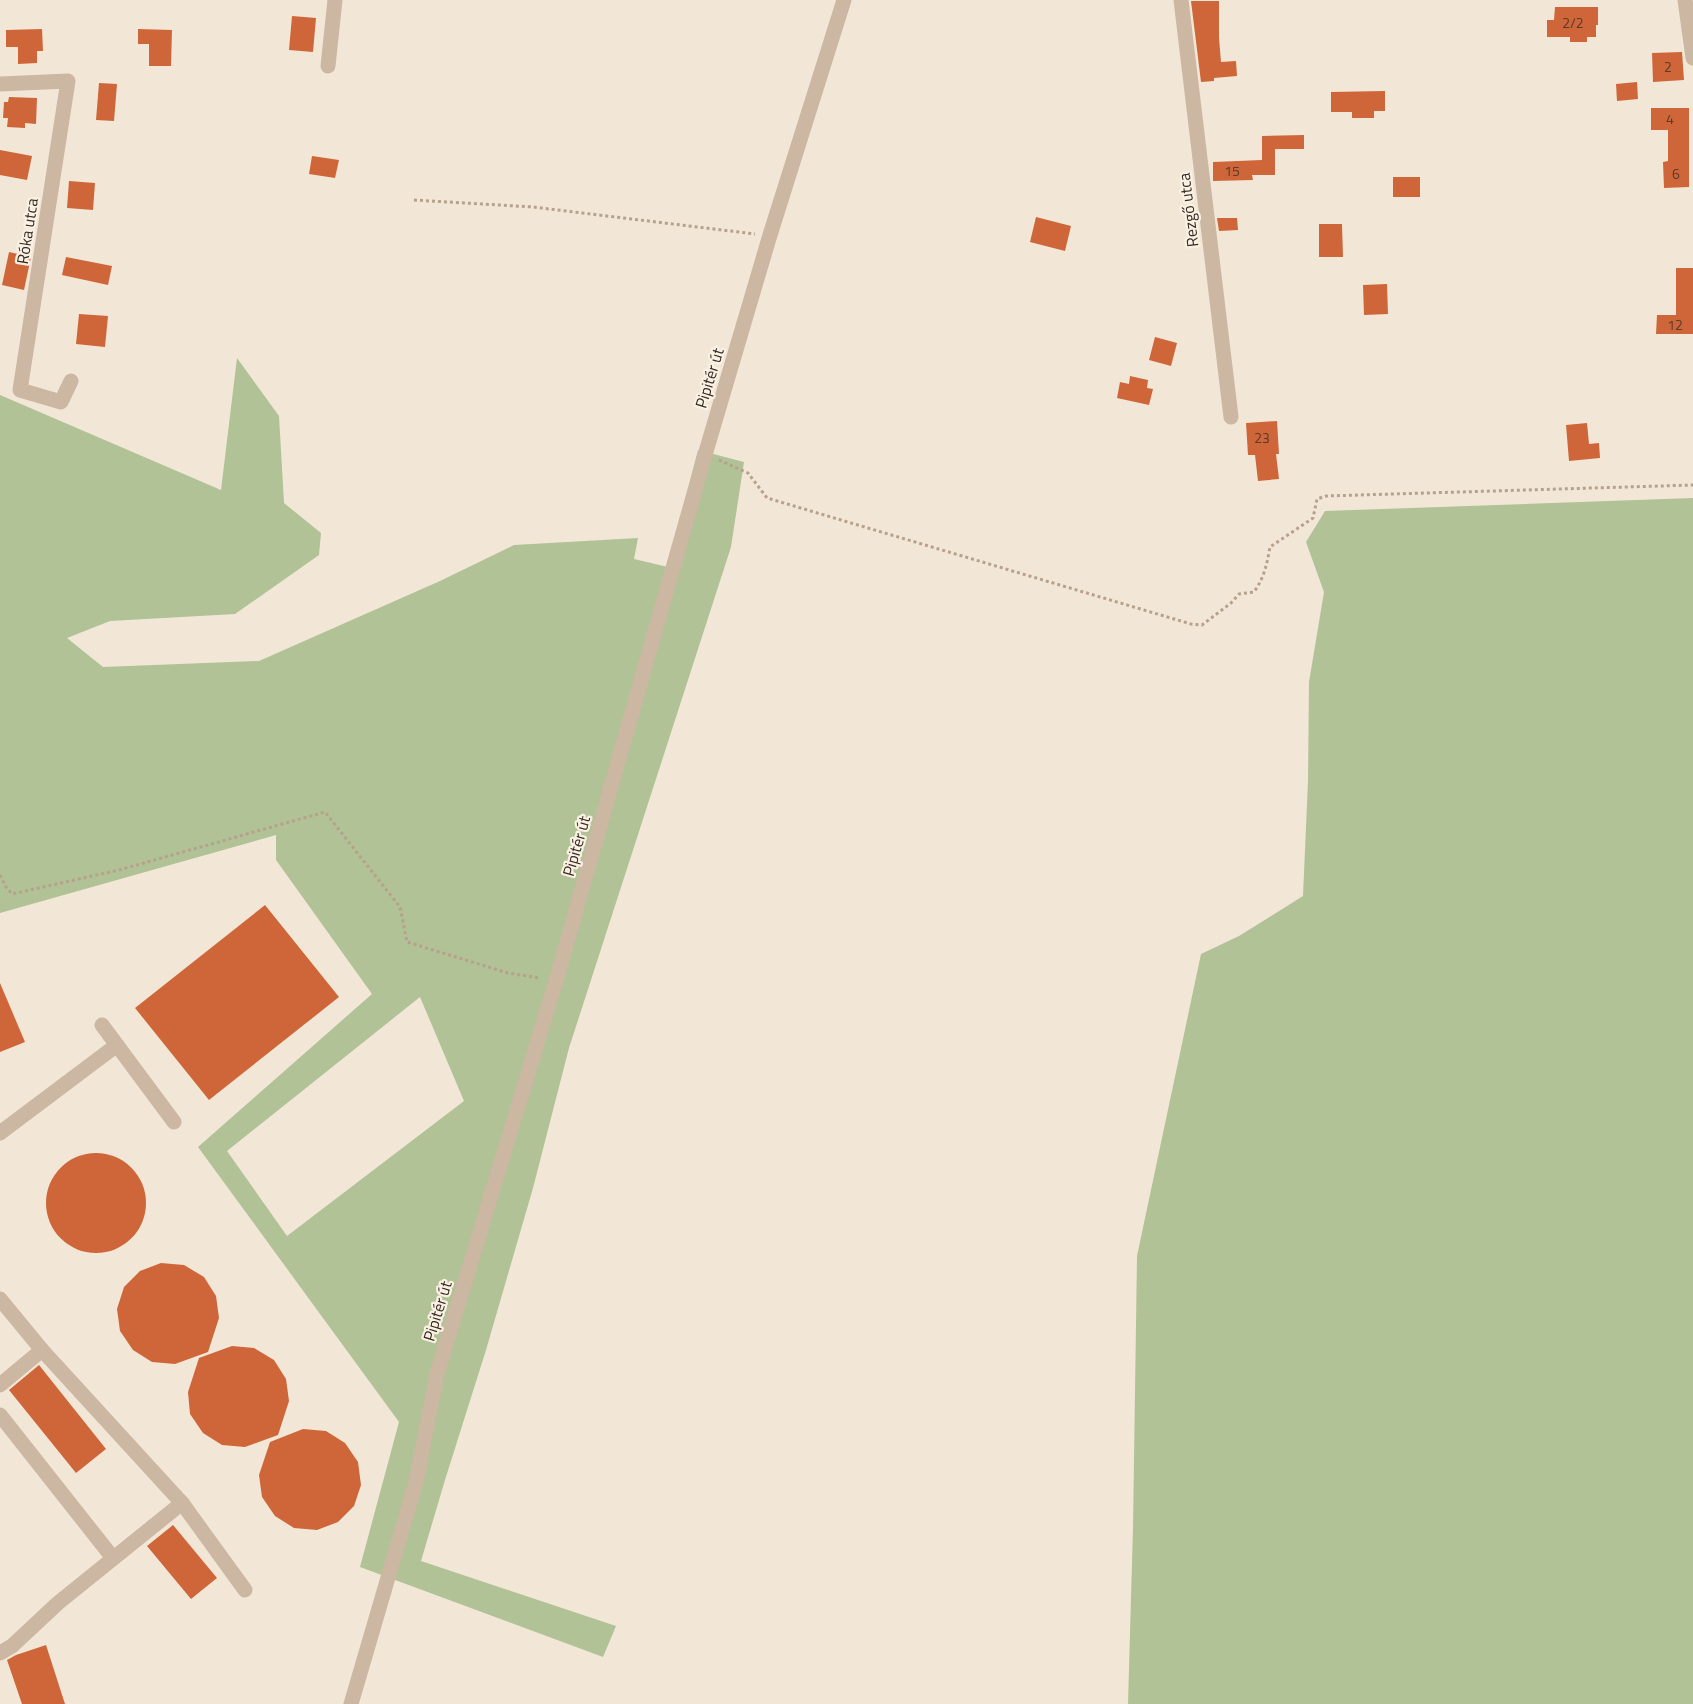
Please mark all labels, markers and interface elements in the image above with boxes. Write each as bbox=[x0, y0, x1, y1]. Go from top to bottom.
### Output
house number: 2/2 bbox=[1562, 12, 1584, 33]
house number: 2 bbox=[1664, 56, 1672, 77]
house number: 4 bbox=[1666, 108, 1674, 129]
house number: 15 bbox=[1224, 160, 1240, 181]
house number: 6 bbox=[1672, 163, 1680, 184]
street label: Rezgő utca bbox=[1172, 172, 1204, 248]
street label: Róka utca bbox=[10, 196, 44, 266]
house number: 12 bbox=[1667, 314, 1683, 335]
street label: Pipitér út bbox=[688, 345, 730, 411]
house number: 23 bbox=[1254, 427, 1270, 448]
street label: Pipitér út bbox=[556, 813, 596, 879]
street label: Pipitér út bbox=[416, 1278, 458, 1344]

